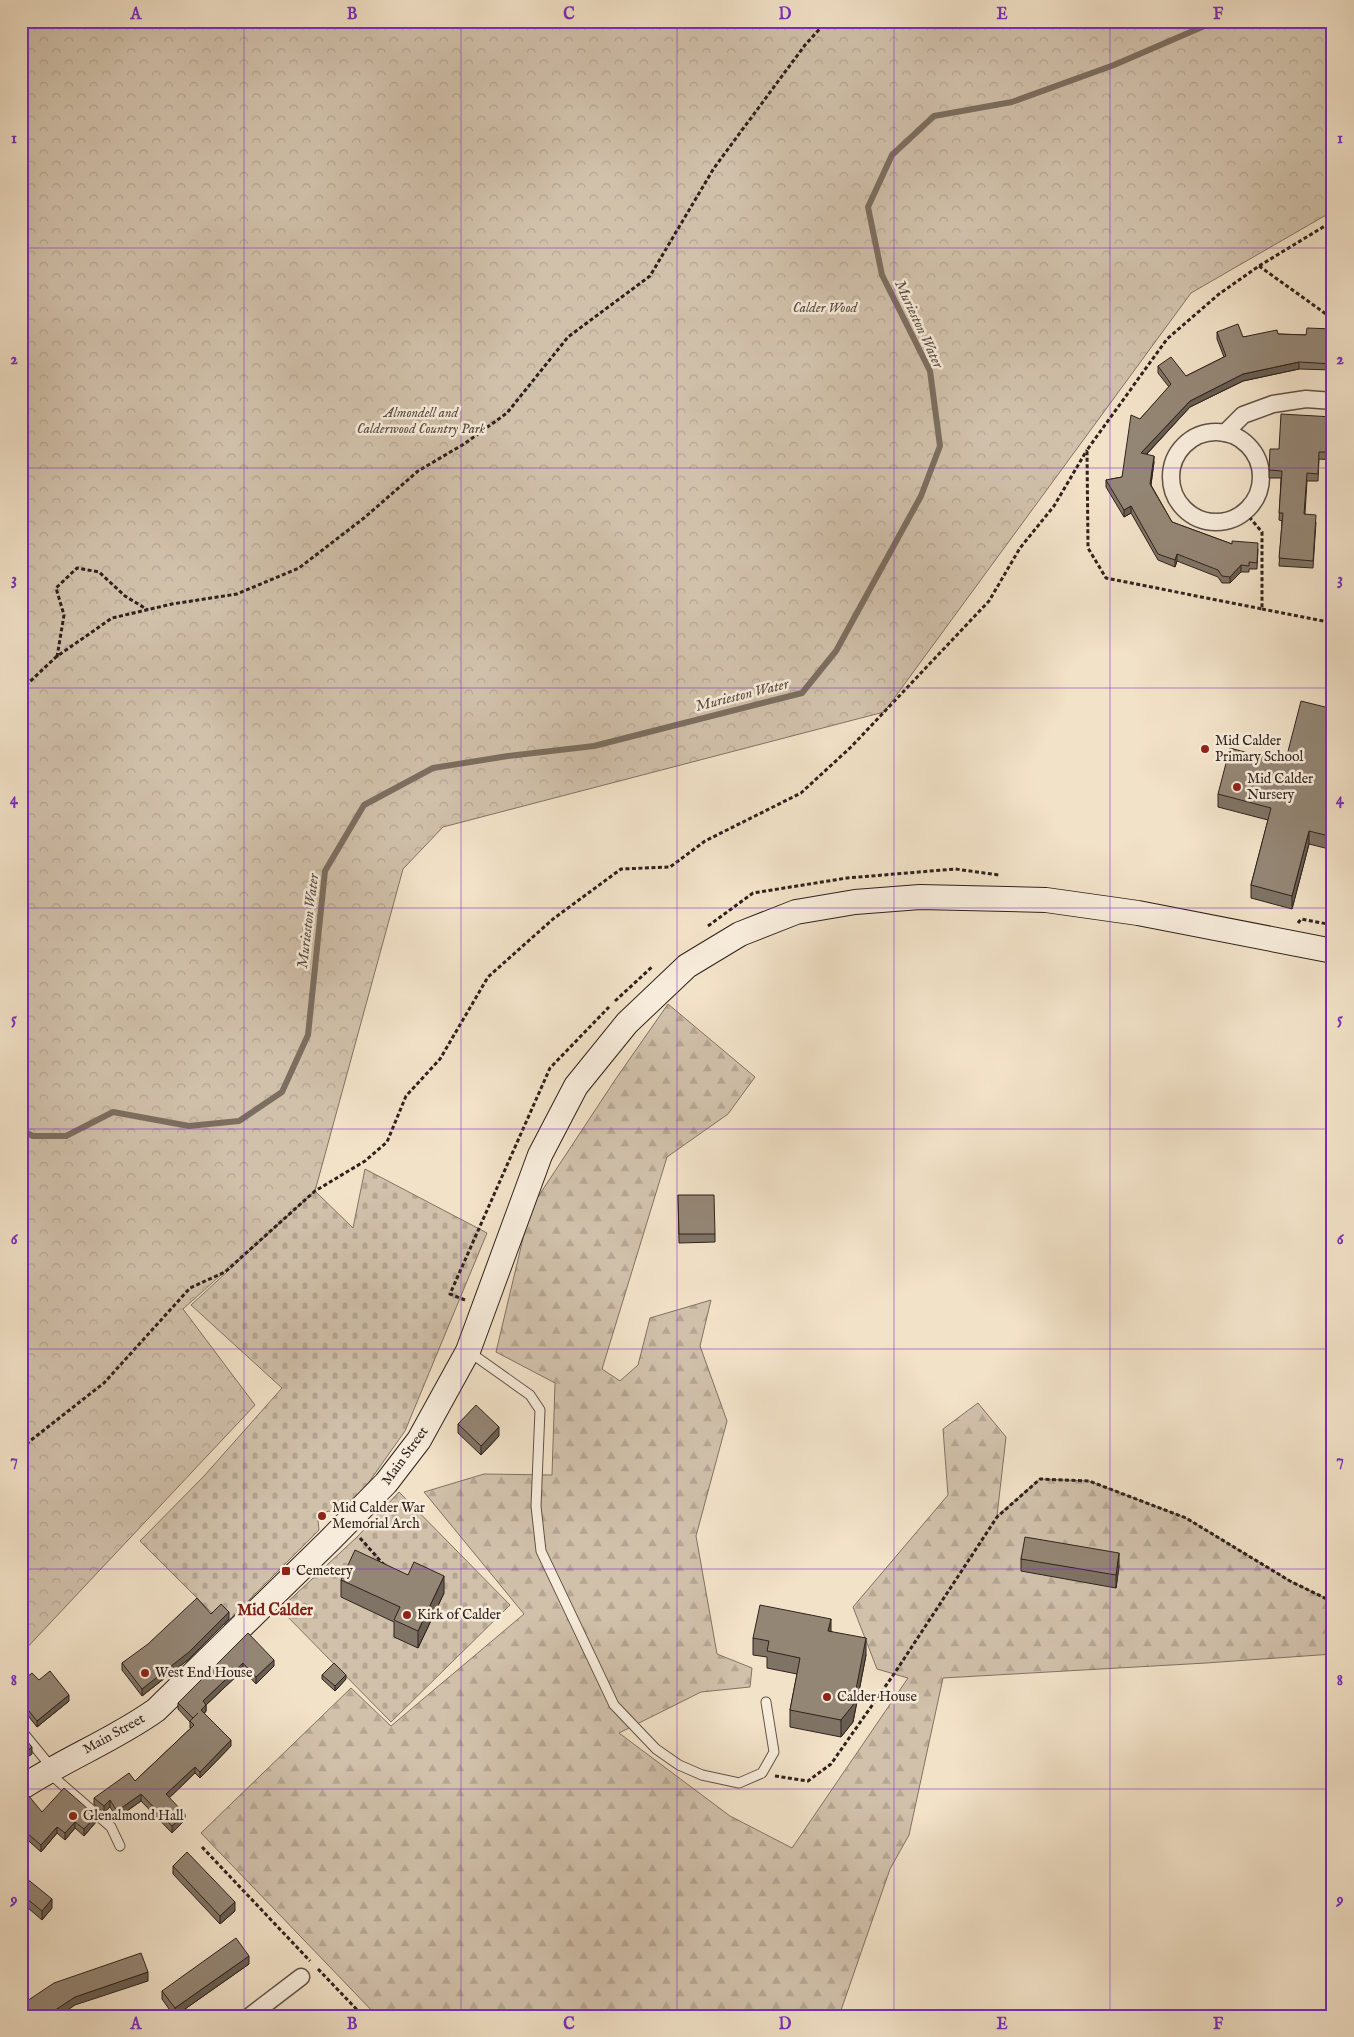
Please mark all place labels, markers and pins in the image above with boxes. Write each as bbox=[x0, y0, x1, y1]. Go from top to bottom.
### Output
place label: Mid Calder Primary School bbox=[1215, 732, 1304, 766]
marker: Mid Calder Primary School bbox=[1199, 743, 1211, 755]
place label: Mid Calder Nursery bbox=[1247, 770, 1313, 804]
marker: Mid Calder Nursery bbox=[1231, 781, 1243, 793]
place label: Mid Calder War Memorial Arch bbox=[332, 1499, 425, 1533]
marker: Mid Calder War Memorial Arch bbox=[316, 1510, 328, 1522]
place label: Cemetery bbox=[296, 1562, 353, 1580]
marker: Cemetery bbox=[280, 1565, 292, 1577]
place label: Kirk of Calder bbox=[417, 1606, 501, 1624]
marker: Kirk of Calder bbox=[401, 1609, 413, 1621]
place label: West End House bbox=[155, 1664, 253, 1682]
marker: West End House bbox=[139, 1667, 151, 1679]
place label: Calder House bbox=[837, 1688, 917, 1706]
marker: Calder House bbox=[821, 1691, 833, 1703]
place label: Glenalmond Hall bbox=[83, 1807, 184, 1825]
marker: Glenalmond Hall bbox=[67, 1810, 79, 1822]

